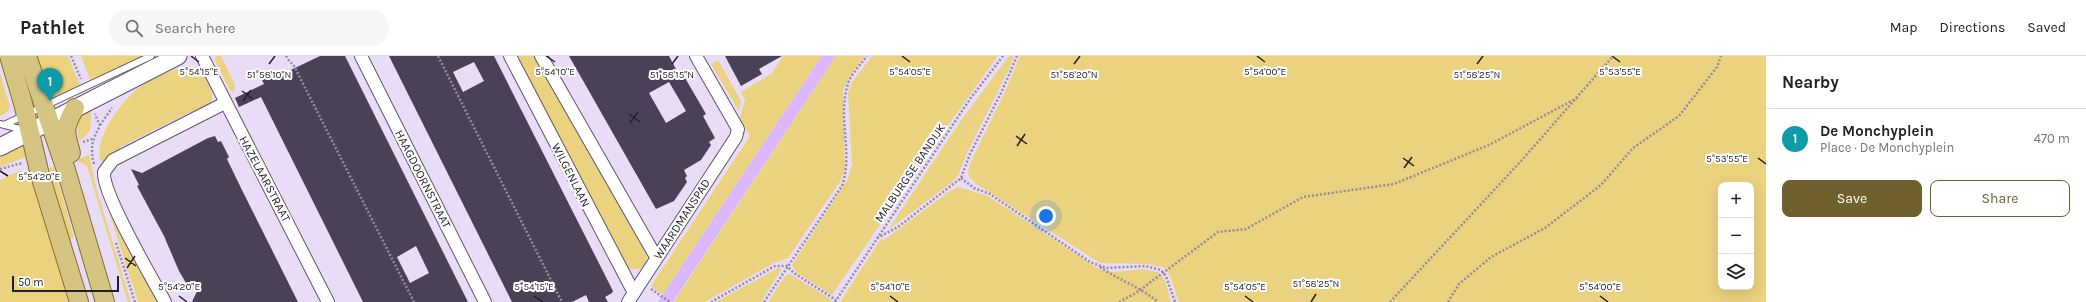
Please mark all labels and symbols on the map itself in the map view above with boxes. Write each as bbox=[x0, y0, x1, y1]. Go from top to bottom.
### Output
text: 5°54'15"E bbox=[179, 66, 219, 78]
text: 5°54'10"E bbox=[535, 66, 575, 78]
text: 5°54'05"E bbox=[889, 66, 931, 78]
text: 5°54'00"E bbox=[1244, 66, 1286, 78]
text: 5°53'55"E bbox=[1599, 66, 1641, 78]
pin: 1 bbox=[37, 68, 63, 101]
text: 51°58'10"N bbox=[247, 69, 291, 81]
text: 51°58'15"N bbox=[650, 69, 694, 81]
text: 51°58'20"N bbox=[1050, 69, 1098, 81]
text: 51°58'25"N bbox=[1454, 69, 1500, 81]
street label: MALBURGSE BANDIJK bbox=[872, 120, 949, 225]
street label: HAAGDOORNSTRAAT bbox=[392, 128, 454, 230]
street label: HAZELAARSTRAAT bbox=[236, 134, 294, 224]
street label: WILGENLAAN bbox=[549, 141, 593, 209]
text: 5°53'55"E bbox=[1706, 153, 1748, 165]
text: 5°54'20"E bbox=[18, 171, 60, 183]
street label: WAARDMANSPAD bbox=[651, 176, 713, 262]
your location bbox=[1036, 206, 1056, 226]
scale bar bbox=[12, 274, 119, 293]
text: 51°58'25"N bbox=[1293, 278, 1339, 290]
text: 5°54'20"E bbox=[158, 281, 200, 293]
text: 5°54'15"E bbox=[514, 281, 554, 293]
text: 5°54'10"E bbox=[870, 281, 910, 293]
text: 5°54'05"E bbox=[1224, 281, 1266, 293]
text: 5°54'00"E bbox=[1579, 281, 1621, 293]

